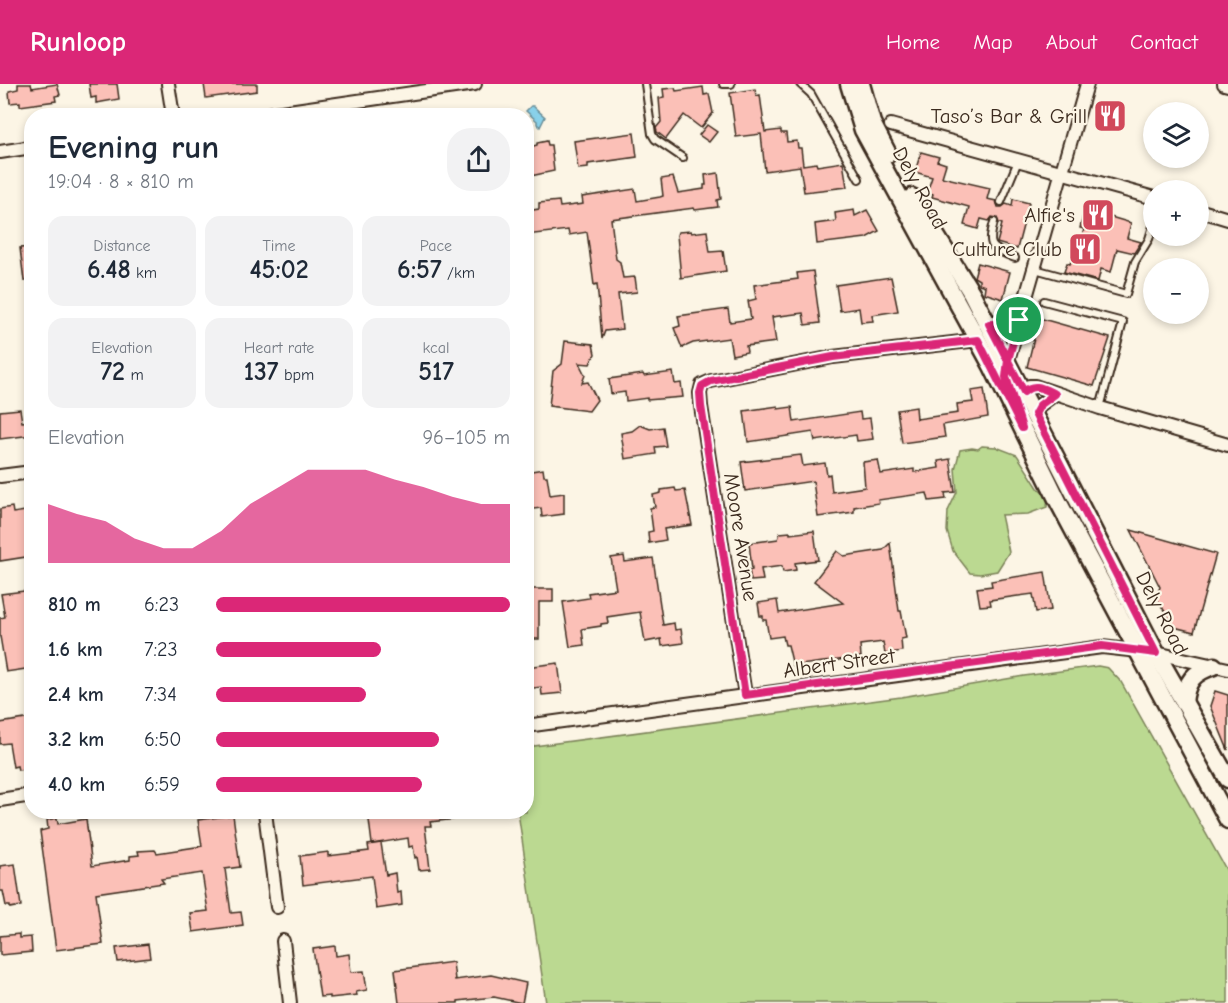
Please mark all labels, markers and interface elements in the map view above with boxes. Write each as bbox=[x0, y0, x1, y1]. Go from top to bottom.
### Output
text: Runloop bbox=[30, 26, 126, 58]
text: Home bbox=[886, 30, 940, 54]
text: Map bbox=[973, 30, 1013, 54]
text: About bbox=[1046, 30, 1097, 54]
text: Contact bbox=[1130, 30, 1198, 54]
restaurant icon: Taso’s Bar & Grill bbox=[1092, 98, 1128, 134]
map controls bbox=[1143, 102, 1209, 324]
button: layers bbox=[1143, 102, 1209, 168]
place label: Taso’s Bar & Grill bbox=[931, 104, 1087, 128]
text: Evening run bbox=[48, 128, 219, 166]
button: share bbox=[447, 128, 510, 191]
street label: Dely Road bbox=[888, 143, 952, 233]
text: 19:04 · 8 × 810 m bbox=[48, 170, 194, 193]
button: + bbox=[1143, 180, 1209, 246]
restaurant icon: Alfie's bbox=[1080, 197, 1116, 233]
place label: Alfie's bbox=[1024, 203, 1075, 227]
restaurant icon: Culture Club bbox=[1067, 231, 1103, 267]
text: Distance bbox=[93, 237, 151, 255]
text: Time bbox=[262, 237, 296, 255]
text: Pace bbox=[420, 237, 452, 255]
place label: Culture Club bbox=[952, 237, 1062, 261]
text: 6.48 bbox=[87, 255, 131, 285]
text: 45:02 bbox=[249, 255, 309, 285]
text: 6:57 bbox=[397, 255, 442, 285]
button: − bbox=[1143, 258, 1209, 324]
text: km bbox=[131, 264, 157, 282]
text: /km bbox=[442, 264, 475, 282]
pin bbox=[993, 294, 1044, 345]
icon: arrive bbox=[1002, 303, 1035, 336]
text: Elevation bbox=[91, 339, 153, 357]
text: Heart rate bbox=[244, 339, 314, 357]
text: kcal bbox=[423, 339, 449, 357]
text: 72 bbox=[100, 357, 125, 387]
text: 137 bbox=[244, 357, 279, 387]
text: 517 bbox=[418, 357, 454, 387]
text: m bbox=[125, 366, 144, 384]
text: bpm bbox=[279, 366, 314, 384]
text: Elevation bbox=[48, 426, 125, 449]
text: 96–105 m bbox=[422, 426, 510, 449]
street label: Moore Avenue bbox=[719, 471, 763, 603]
street label: Dely Road bbox=[1131, 567, 1193, 659]
text: 810 m bbox=[48, 593, 101, 616]
text: 6:23 bbox=[144, 593, 179, 616]
text: 1.6 km bbox=[48, 638, 103, 661]
text: 7:23 bbox=[144, 638, 178, 661]
street label: Albert Street bbox=[782, 643, 897, 683]
text: 2.4 km bbox=[48, 683, 104, 706]
text: 7:34 bbox=[144, 683, 177, 706]
text: 3.2 km bbox=[48, 728, 104, 751]
text: 6:50 bbox=[144, 728, 181, 751]
text: 4.0 km bbox=[48, 773, 105, 796]
text: 6:59 bbox=[144, 773, 180, 796]

